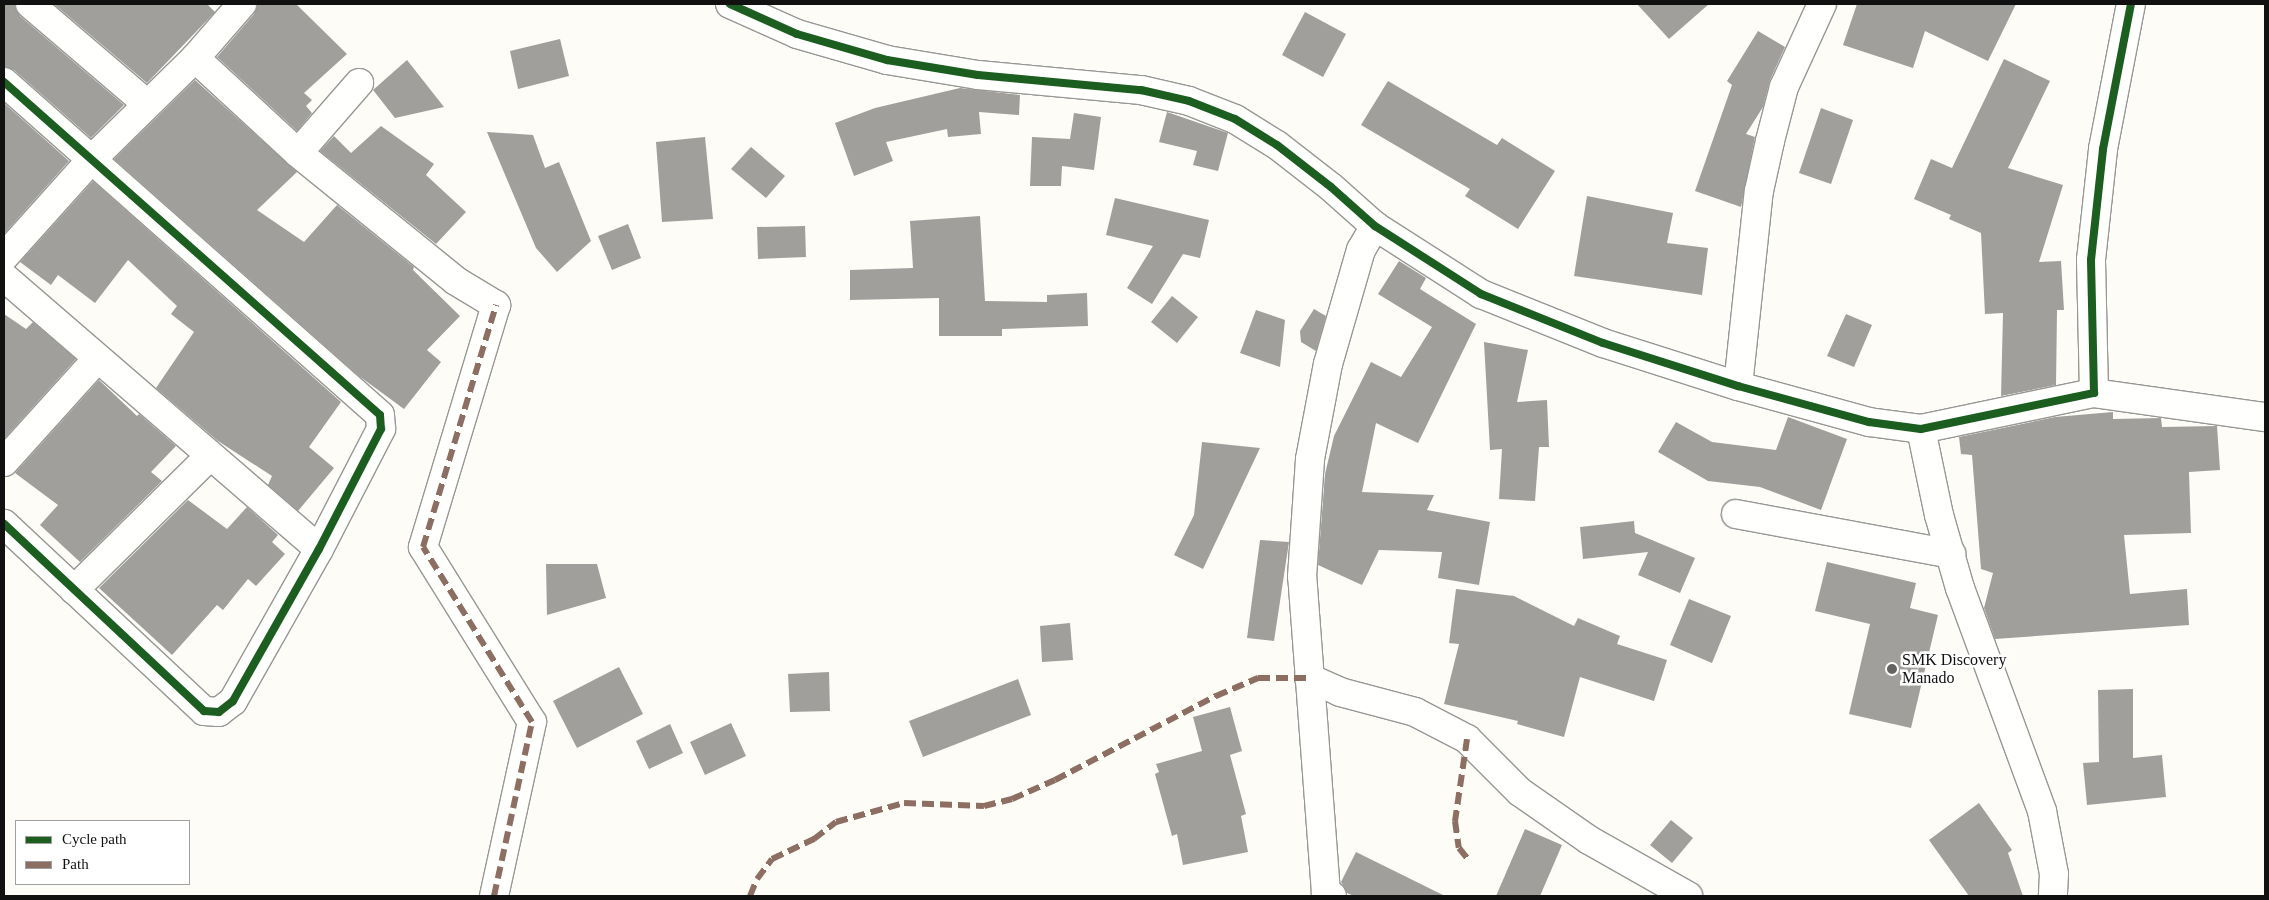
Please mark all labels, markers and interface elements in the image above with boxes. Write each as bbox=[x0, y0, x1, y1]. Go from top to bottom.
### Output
place label: SMK Discovery Manado bbox=[1902, 650, 2006, 688]
marker: SMK Discovery Manado bbox=[1886, 663, 1898, 675]
legend bbox=[15, 820, 190, 885]
text: Cycle path bbox=[62, 831, 127, 847]
text: Path bbox=[62, 856, 89, 872]

